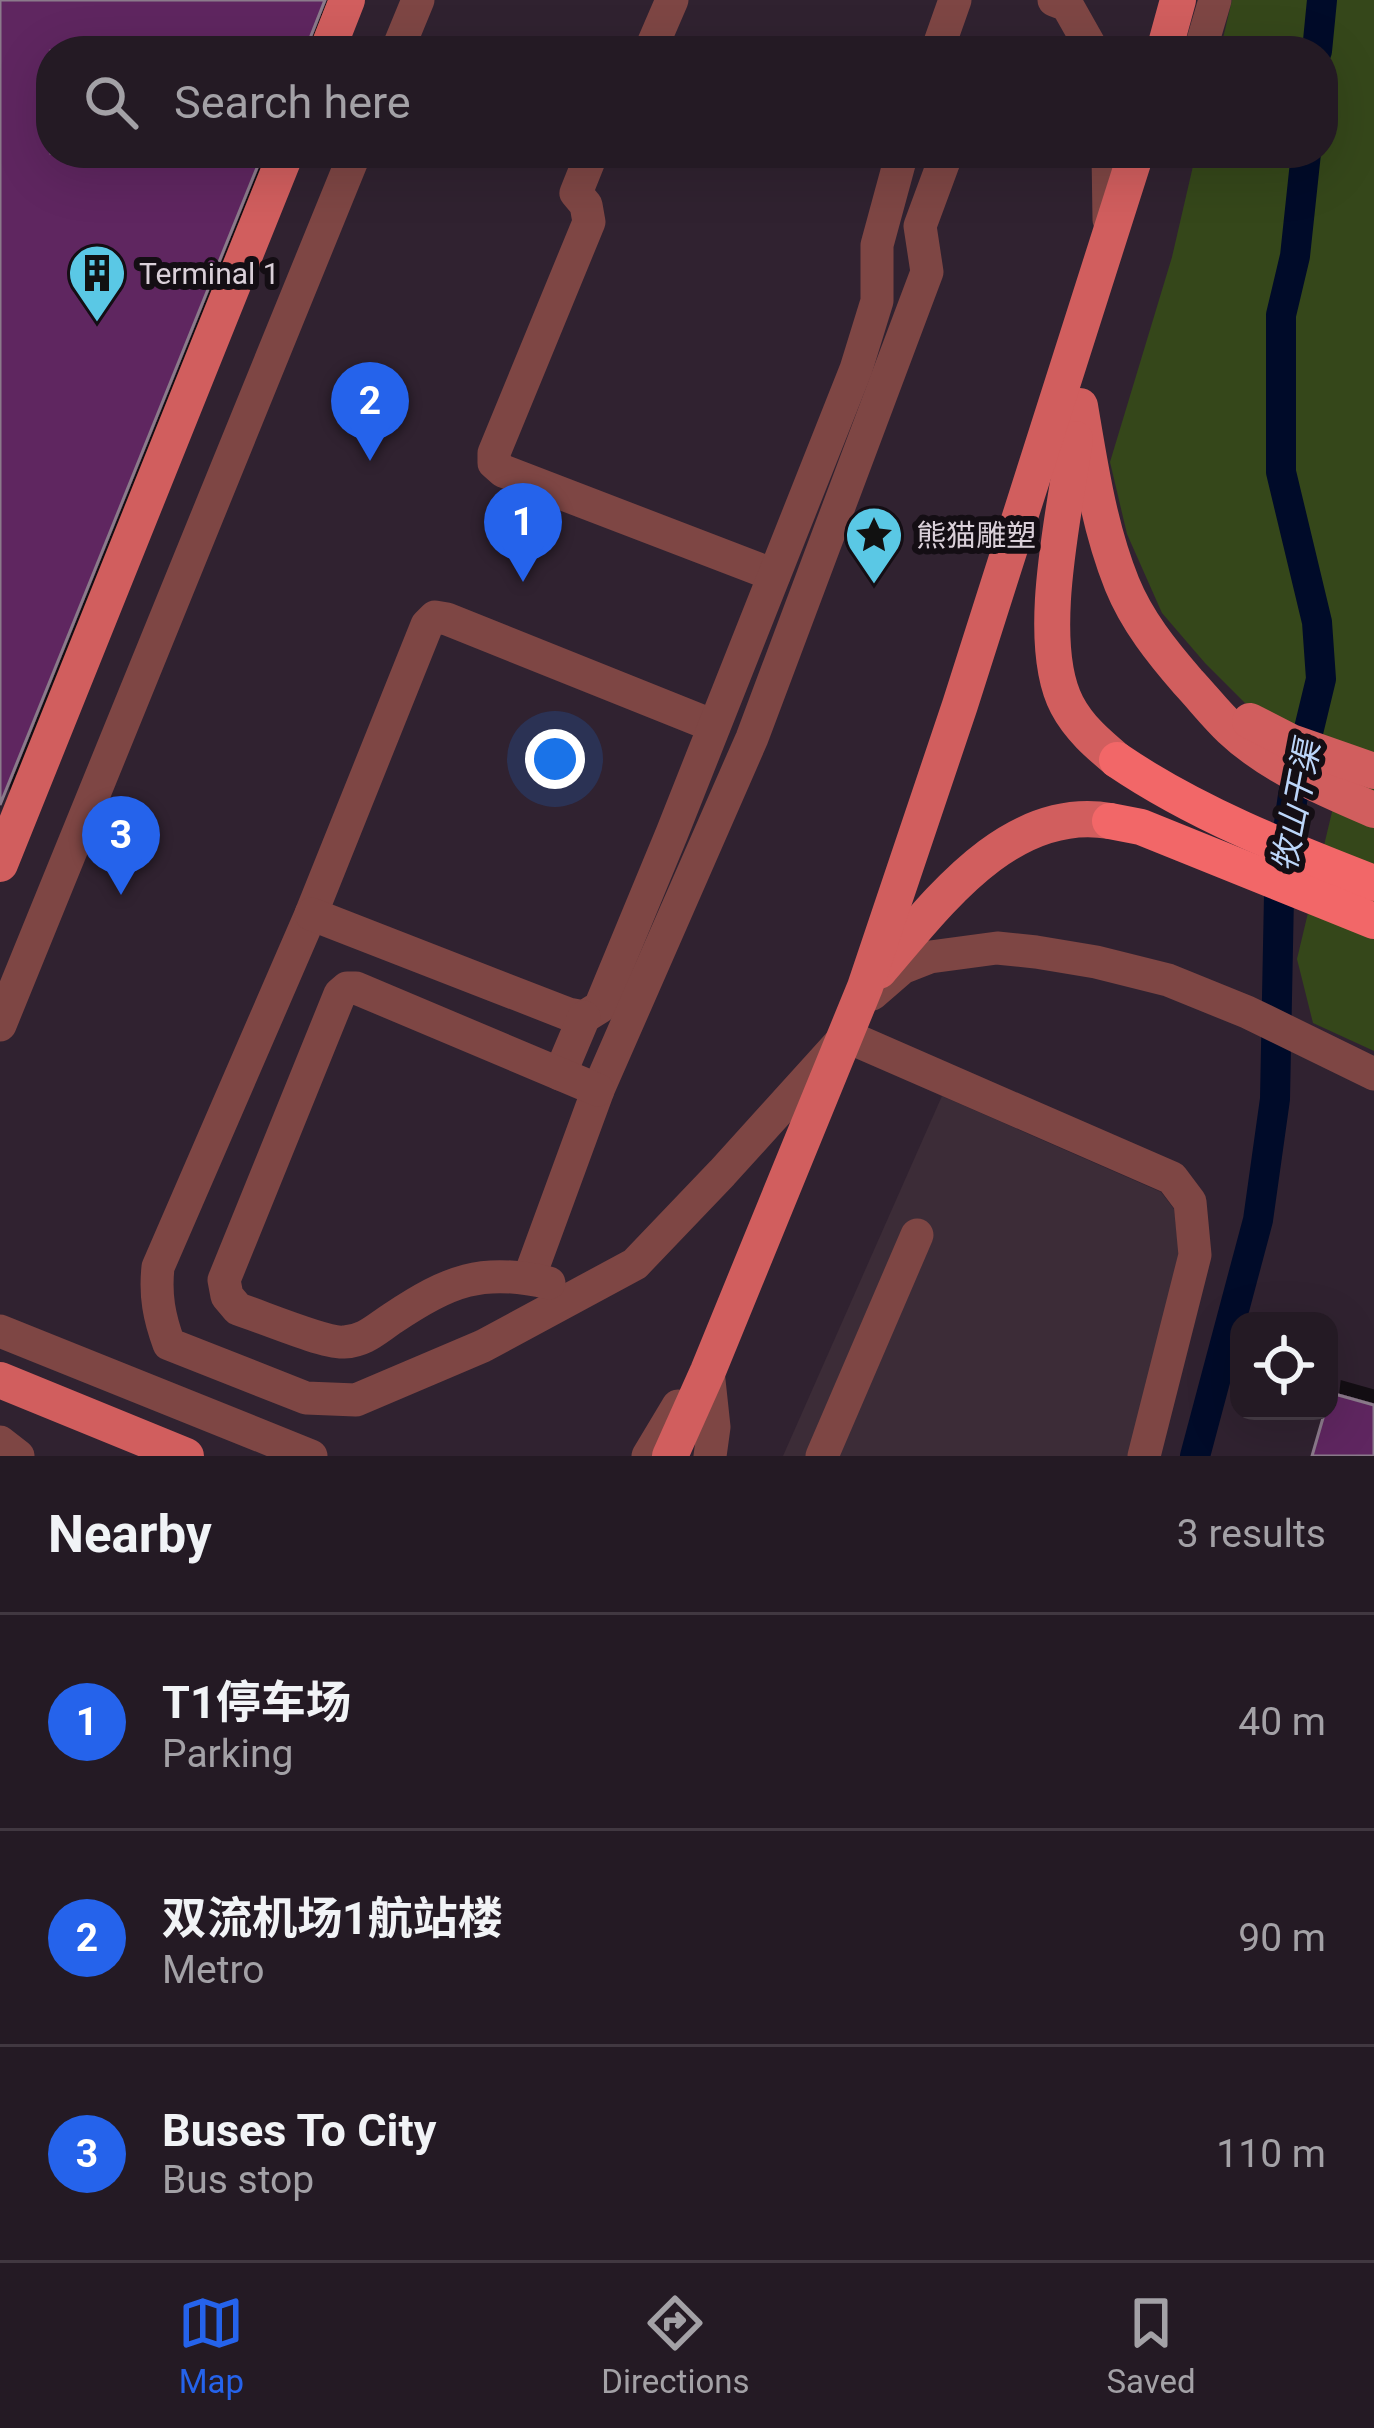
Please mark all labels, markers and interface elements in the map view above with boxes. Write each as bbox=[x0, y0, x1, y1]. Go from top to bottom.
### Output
search box bbox=[36, 36, 1338, 168]
icon: search bbox=[78, 69, 144, 135]
text: Search here bbox=[174, 76, 411, 129]
building icon: Terminal 1 bbox=[66, 242, 128, 324]
place label: Terminal 1 bbox=[139, 256, 280, 291]
pin: 2 bbox=[331, 362, 409, 461]
pin: 1 bbox=[484, 483, 562, 582]
place icon: 熊猫雕塑 bbox=[843, 504, 905, 586]
place label: 熊猫雕塑 bbox=[916, 518, 1036, 553]
your location bbox=[525, 729, 585, 789]
water label: 牧山干渠 bbox=[1264, 734, 1328, 875]
pin: 3 bbox=[82, 796, 160, 895]
map controls bbox=[1230, 1312, 1338, 1420]
button: locate bbox=[1230, 1312, 1338, 1420]
text: Nearby bbox=[48, 1505, 212, 1564]
text: 3 results bbox=[1177, 1511, 1326, 1557]
text: T1停车场 bbox=[162, 1676, 351, 1729]
text: 1 bbox=[76, 1699, 98, 1745]
text: 40 m bbox=[1238, 1699, 1326, 1745]
text: Parking bbox=[162, 1731, 294, 1777]
text: 双流机场1航站楼 bbox=[162, 1892, 503, 1945]
text: 2 bbox=[76, 1915, 98, 1961]
text: 90 m bbox=[1238, 1915, 1326, 1961]
text: Metro bbox=[162, 1947, 265, 1993]
text: Buses To City bbox=[162, 2104, 436, 2157]
text: 3 bbox=[76, 2131, 98, 2177]
text: 110 m bbox=[1216, 2131, 1326, 2177]
text: Bus stop bbox=[162, 2157, 314, 2203]
tab: Map bbox=[178, 2290, 244, 2401]
tab: Directions bbox=[601, 2290, 750, 2401]
tab: Saved bbox=[1106, 2290, 1196, 2401]

